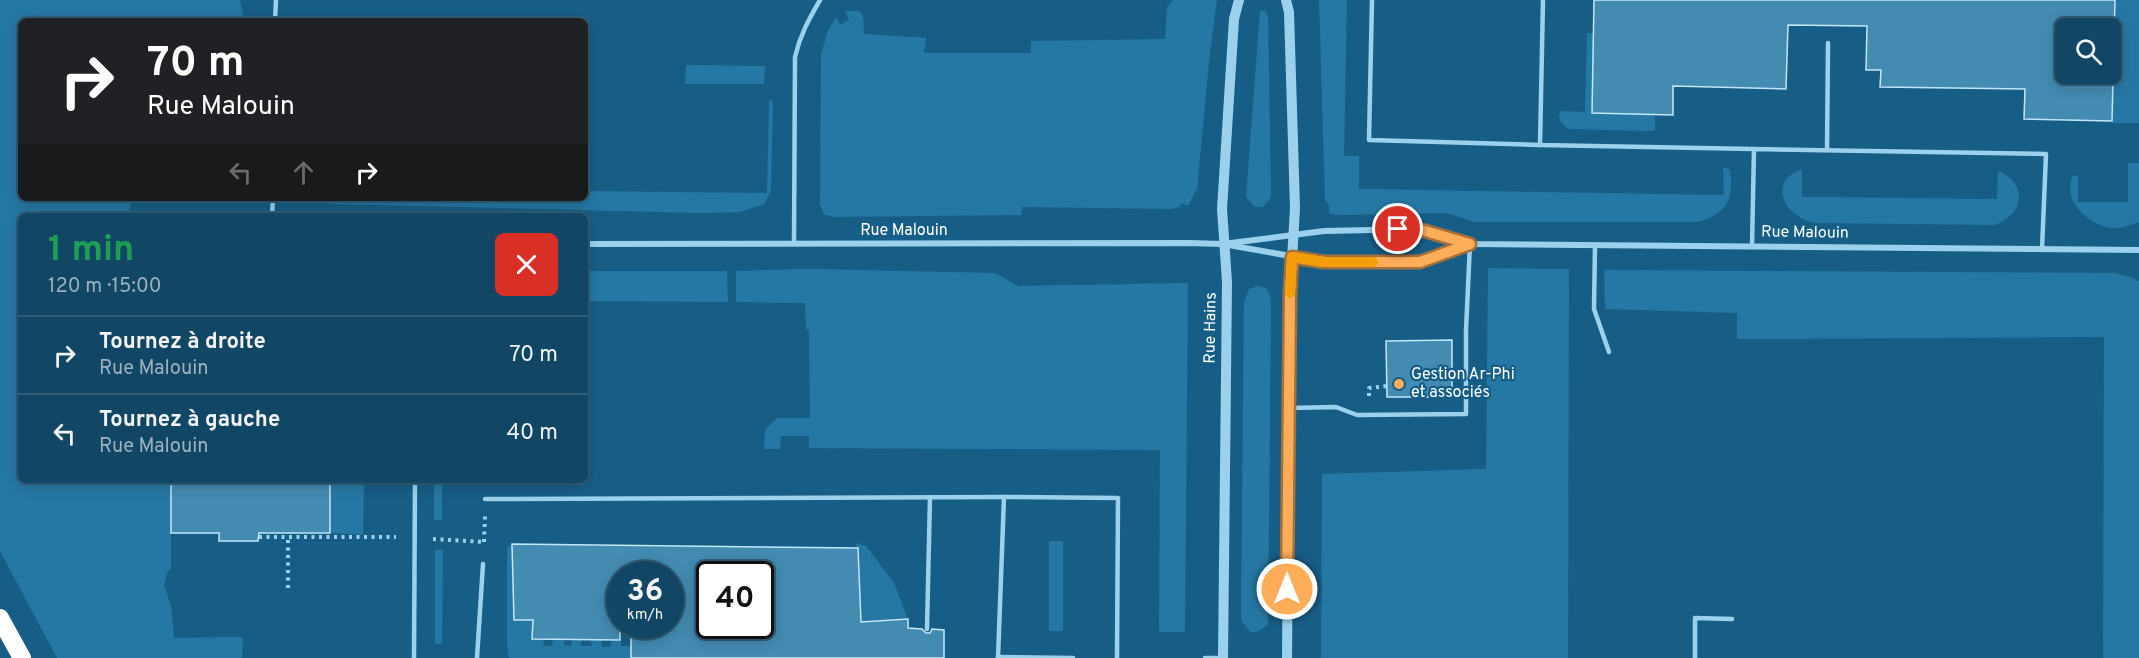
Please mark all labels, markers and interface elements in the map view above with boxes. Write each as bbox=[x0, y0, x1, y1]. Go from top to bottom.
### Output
map controls bbox=[2055, 18, 2121, 84]
button: search bbox=[2055, 18, 2121, 84]
text: 70 m bbox=[147, 38, 245, 91]
icon: right bbox=[48, 42, 126, 120]
text: Rue Malouin bbox=[147, 90, 295, 124]
icon: left bbox=[224, 156, 257, 189]
icon: ahead bbox=[287, 156, 320, 189]
icon: right bbox=[350, 156, 383, 189]
pin bbox=[1372, 203, 1423, 254]
icon: arrive bbox=[1381, 212, 1414, 245]
street label: Rue Malouin bbox=[860, 221, 948, 241]
street label: Rue Malouin bbox=[1761, 222, 1849, 244]
text: 1 min bbox=[48, 228, 134, 274]
button: close bbox=[495, 233, 558, 296]
text: 120 m · 15:00 bbox=[48, 274, 161, 300]
street label: Rue Hains bbox=[1200, 292, 1222, 364]
text: Tournez à droite bbox=[99, 329, 266, 356]
icon: right bbox=[48, 339, 81, 372]
text: 70 m bbox=[509, 342, 558, 369]
text: Rue Malouin bbox=[99, 356, 209, 382]
place label: Gestion Ar-Phi et associés bbox=[1411, 365, 1515, 403]
marker: Gestion Ar-Phi et associés bbox=[1392, 377, 1406, 391]
text: Tournez à gauche bbox=[99, 407, 280, 434]
icon: left bbox=[48, 417, 81, 450]
text: 40 m bbox=[506, 420, 558, 447]
text: Rue Malouin bbox=[99, 434, 209, 460]
position arrow bbox=[1255, 557, 1319, 621]
speed limit sign: 40 bbox=[696, 561, 774, 639]
text: 36 bbox=[627, 574, 663, 611]
text: km/h bbox=[627, 606, 663, 625]

